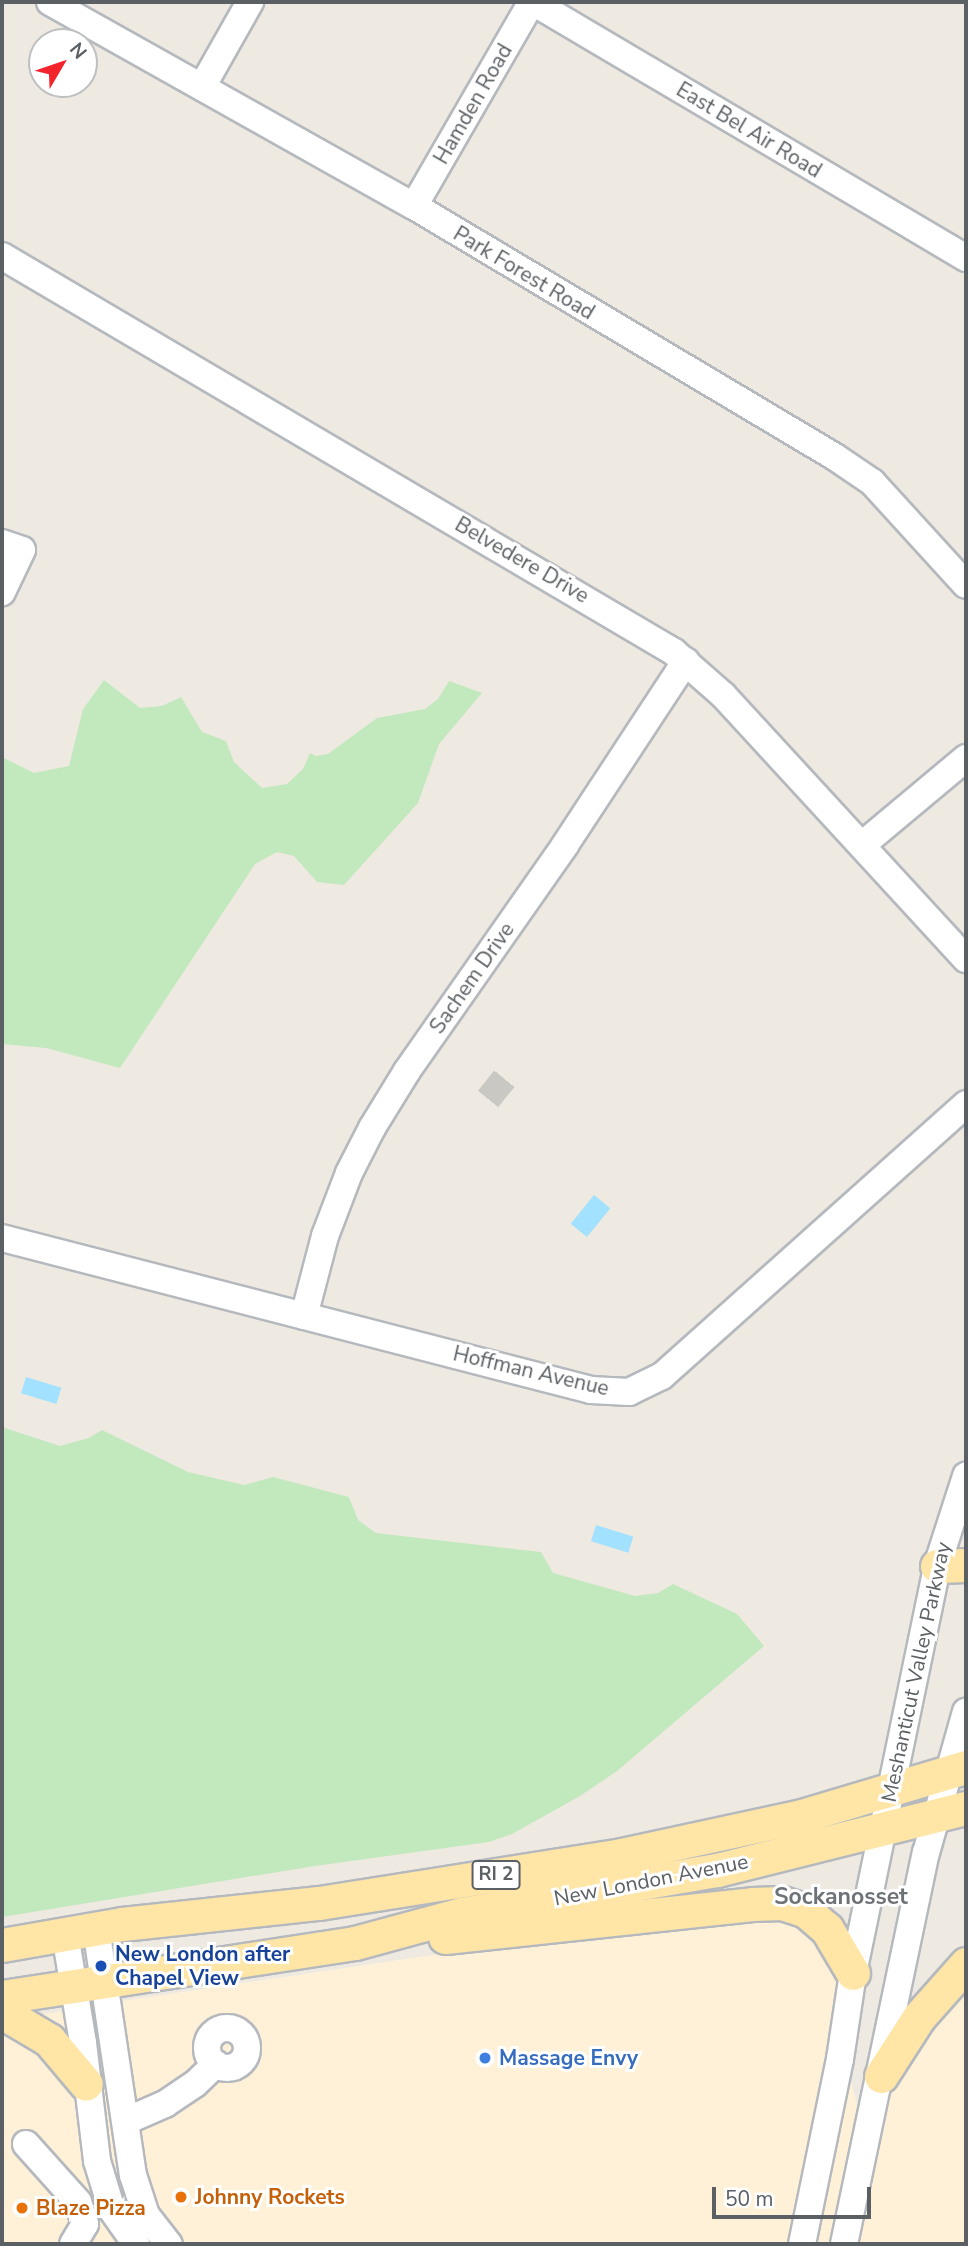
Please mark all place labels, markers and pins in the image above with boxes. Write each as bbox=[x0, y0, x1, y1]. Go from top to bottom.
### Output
place label: New London after Chapel View bbox=[115, 1941, 290, 1991]
marker: New London after Chapel View bbox=[93, 1958, 109, 1974]
place label: Massage Envy bbox=[499, 2045, 638, 2071]
marker: Massage Envy bbox=[477, 2050, 493, 2066]
place label: Johnny Rockets bbox=[195, 2184, 345, 2210]
marker: Johnny Rockets bbox=[173, 2189, 189, 2205]
place label: Blaze Pizza bbox=[36, 2195, 146, 2221]
marker: Blaze Pizza bbox=[14, 2200, 30, 2216]

